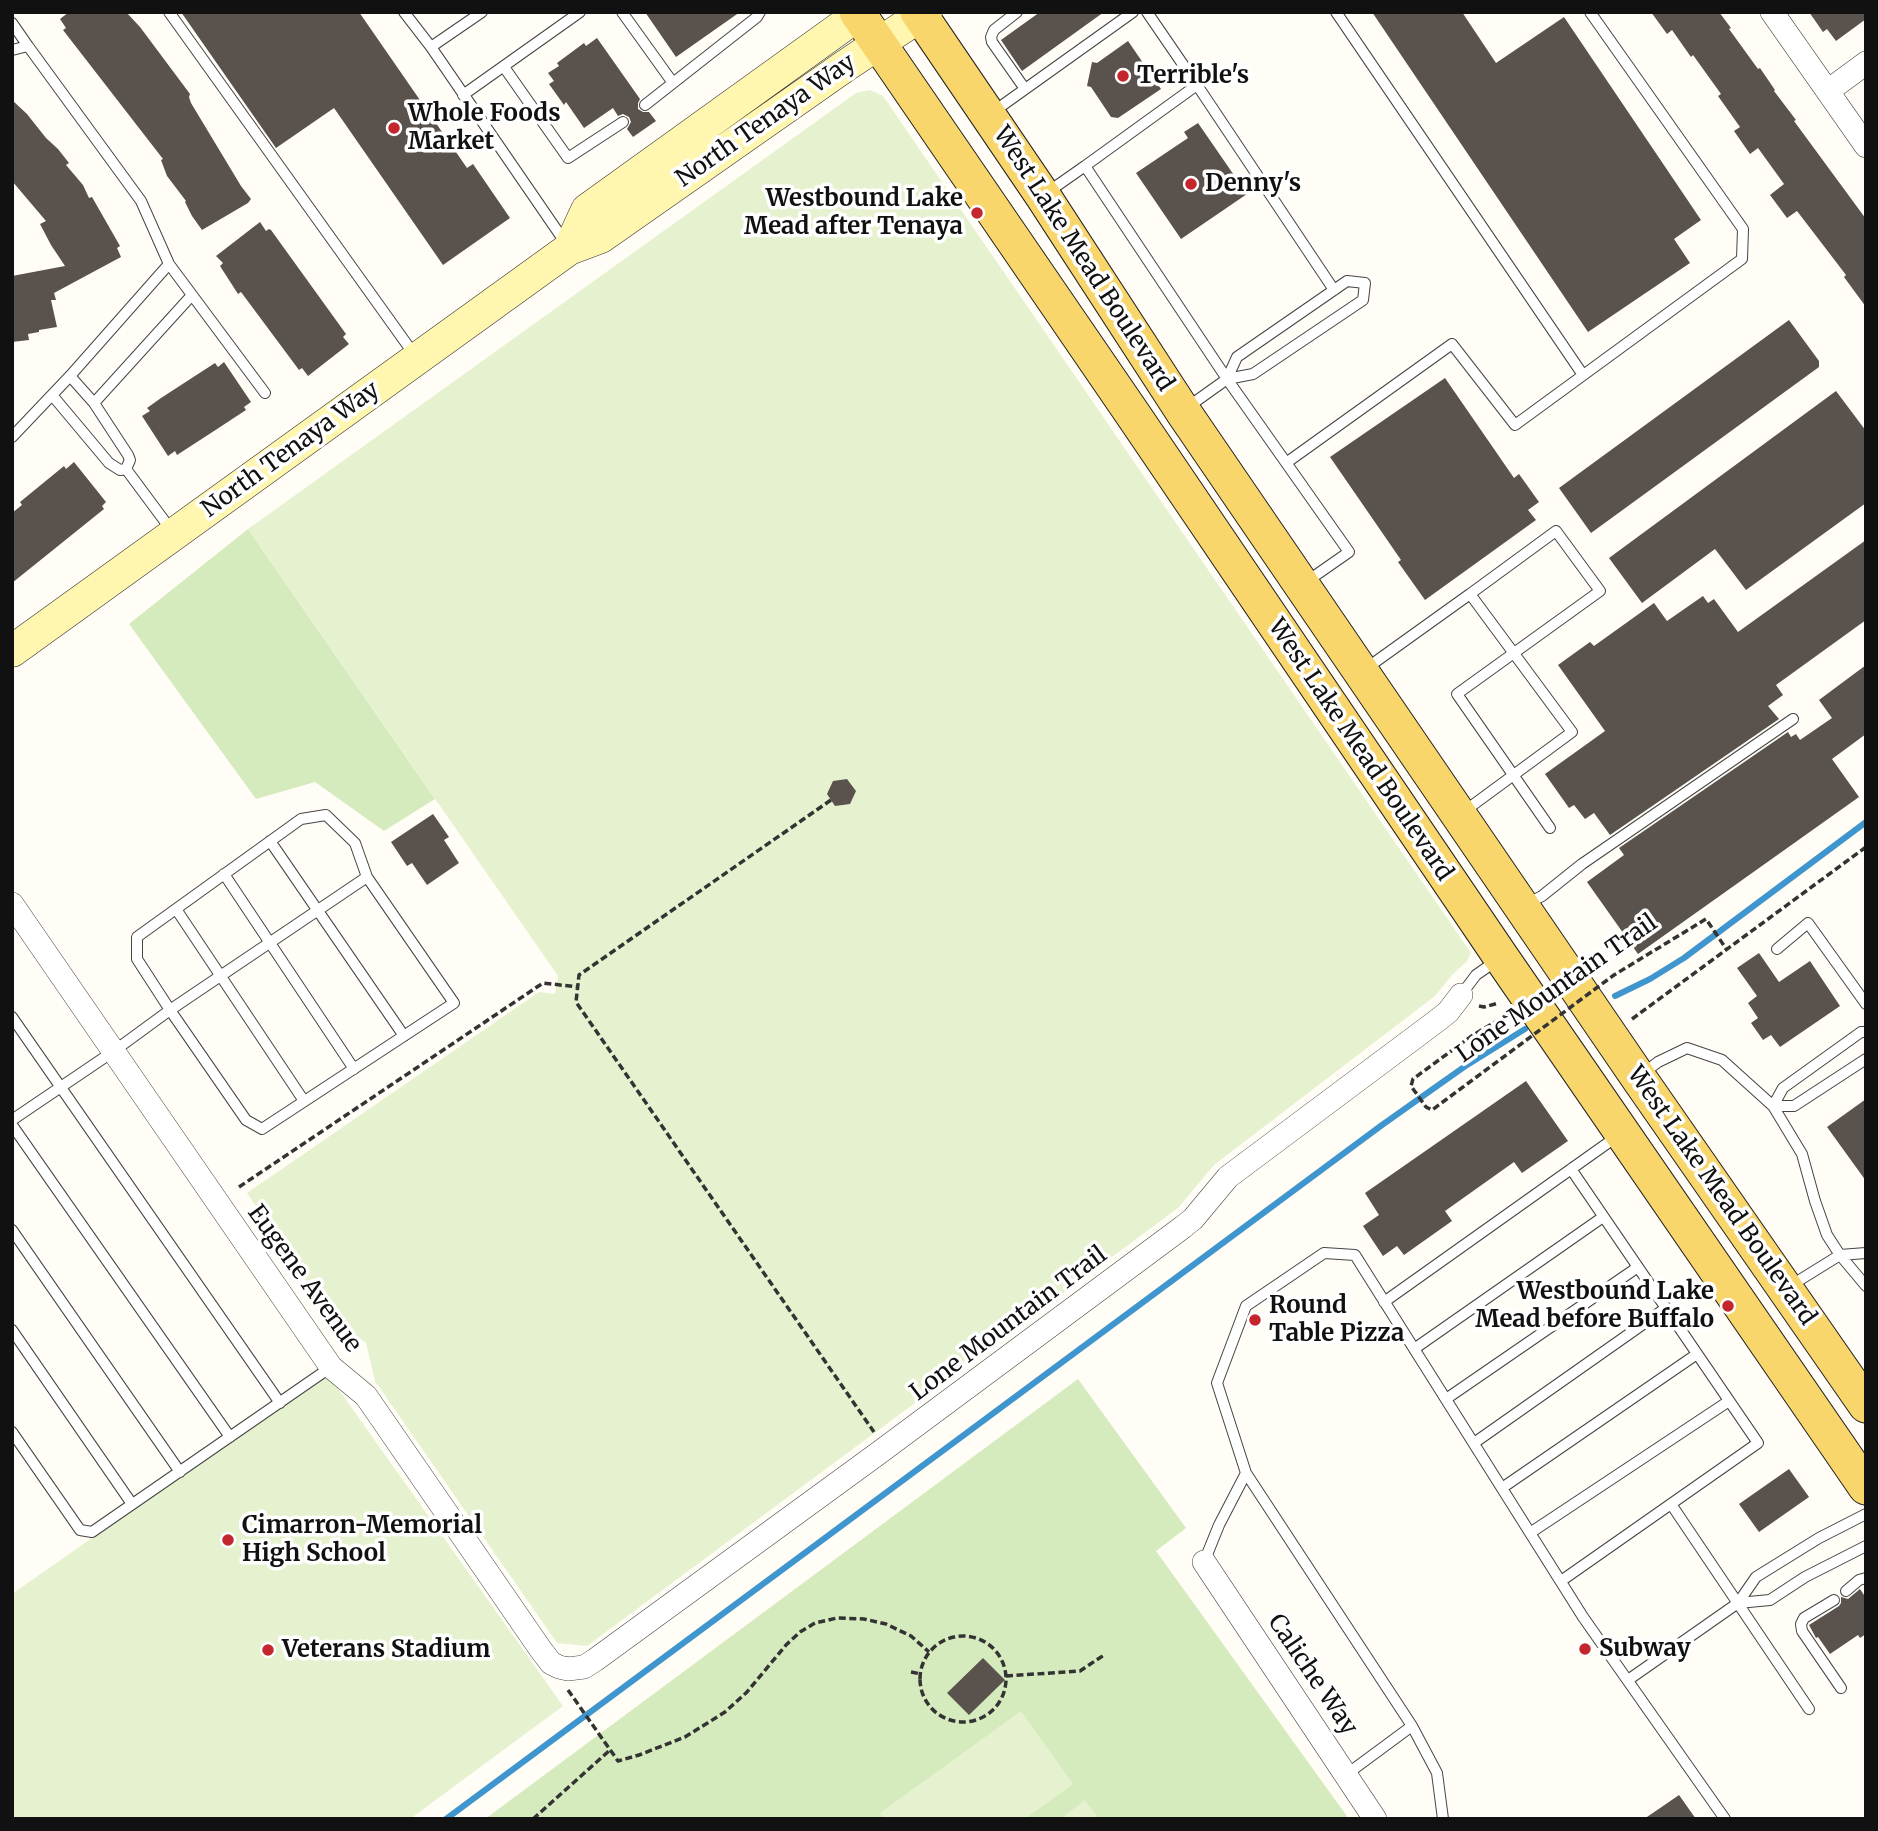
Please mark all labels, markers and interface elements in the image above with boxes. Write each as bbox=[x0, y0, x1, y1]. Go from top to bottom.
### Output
street label: North Tenaya Way bbox=[671, 48, 861, 194]
place label: Terrible's bbox=[1137, 62, 1249, 90]
marker: Terrible's bbox=[1115, 68, 1131, 84]
place label: Whole Foods Market bbox=[408, 100, 561, 156]
marker: Whole Foods Market bbox=[386, 120, 402, 136]
street label: West Lake Mead Boulevard bbox=[987, 121, 1179, 397]
place label: Denny's bbox=[1205, 170, 1301, 198]
marker: Denny's bbox=[1183, 176, 1199, 192]
place label: Westbound Lake Mead after Tenaya bbox=[744, 185, 963, 241]
marker: Westbound Lake Mead after Tenaya bbox=[969, 205, 985, 221]
street label: North Tenaya Way bbox=[197, 376, 385, 524]
street label: West Lake Mead Boulevard bbox=[1262, 614, 1458, 886]
street label: Lone Mountain Trail bbox=[1451, 909, 1663, 1069]
street label: West Lake Mead Boulevard bbox=[1620, 1061, 1822, 1331]
street label: Eugene Avenue bbox=[241, 1200, 367, 1358]
street label: Lone Mountain Trail bbox=[905, 1241, 1113, 1407]
place label: Westbound Lake Mead before Buffalo bbox=[1475, 1278, 1714, 1334]
place label: Round Table Pizza bbox=[1269, 1292, 1404, 1348]
marker: Westbound Lake Mead before Buffalo bbox=[1720, 1298, 1736, 1314]
marker: Round Table Pizza bbox=[1247, 1312, 1263, 1328]
place label: Cimarron-Memorial High School bbox=[242, 1512, 482, 1568]
marker: Cimarron-Memorial High School bbox=[220, 1532, 236, 1548]
street label: Caliche Way bbox=[1261, 1609, 1363, 1741]
place label: Subway bbox=[1599, 1635, 1691, 1663]
place label: Veterans Stadium bbox=[282, 1636, 490, 1664]
marker: Subway bbox=[1577, 1641, 1593, 1657]
marker: Veterans Stadium bbox=[260, 1642, 276, 1658]

